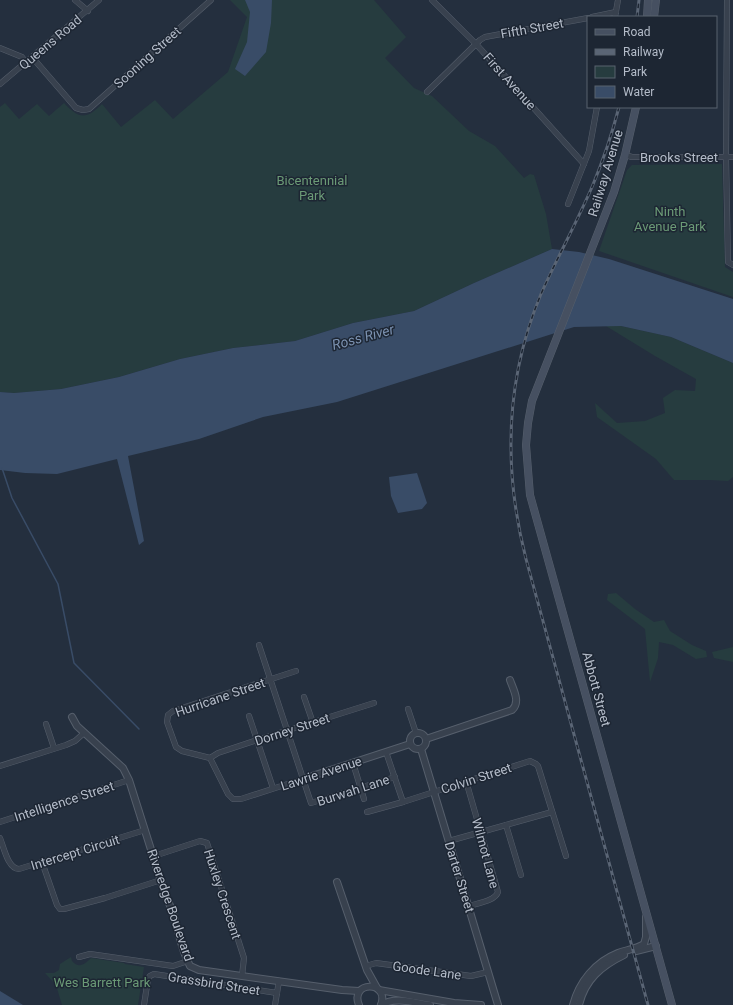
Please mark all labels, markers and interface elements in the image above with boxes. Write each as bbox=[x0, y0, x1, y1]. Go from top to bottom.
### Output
street label: Queens Road bbox=[16, 12, 85, 73]
street label: Fifth Street bbox=[499, 16, 565, 41]
legend bbox=[587, 16, 717, 108]
street label: Sooning Street bbox=[111, 23, 184, 91]
text: Road bbox=[623, 25, 651, 39]
text: Railway bbox=[623, 45, 664, 59]
street label: First Avenue bbox=[480, 50, 539, 113]
text: Park bbox=[623, 65, 648, 79]
text: Water bbox=[623, 85, 654, 99]
street label: Railway Avenue bbox=[585, 128, 626, 218]
street label: Brooks Street bbox=[640, 150, 718, 165]
park label: Bicentennial Park bbox=[276, 173, 348, 203]
park label: Ninth Avenue Park bbox=[634, 204, 706, 234]
water label: Ross River bbox=[330, 321, 396, 353]
street label: Abbott Street bbox=[579, 650, 614, 728]
street label: Hurricane Street bbox=[173, 675, 267, 720]
street label: Dorney Street bbox=[253, 710, 332, 749]
street label: Lawrie Avenue bbox=[279, 753, 364, 794]
street label: Colvin Street bbox=[439, 760, 513, 797]
street label: Burwah Lane bbox=[315, 772, 391, 809]
street label: Intelligence Street bbox=[12, 778, 116, 825]
street label: Wilmot Lane bbox=[469, 816, 502, 890]
street label: Intercept Circuit bbox=[29, 832, 121, 873]
street label: Darter Street bbox=[442, 840, 477, 914]
street label: Riveredge Boulevard bbox=[144, 847, 197, 963]
street label: Huxley Crescent bbox=[201, 847, 244, 941]
street label: Goode Lane bbox=[392, 958, 462, 983]
street label: Grassbird Street bbox=[167, 969, 261, 998]
park label: Wes Barrett Park bbox=[54, 975, 151, 990]

